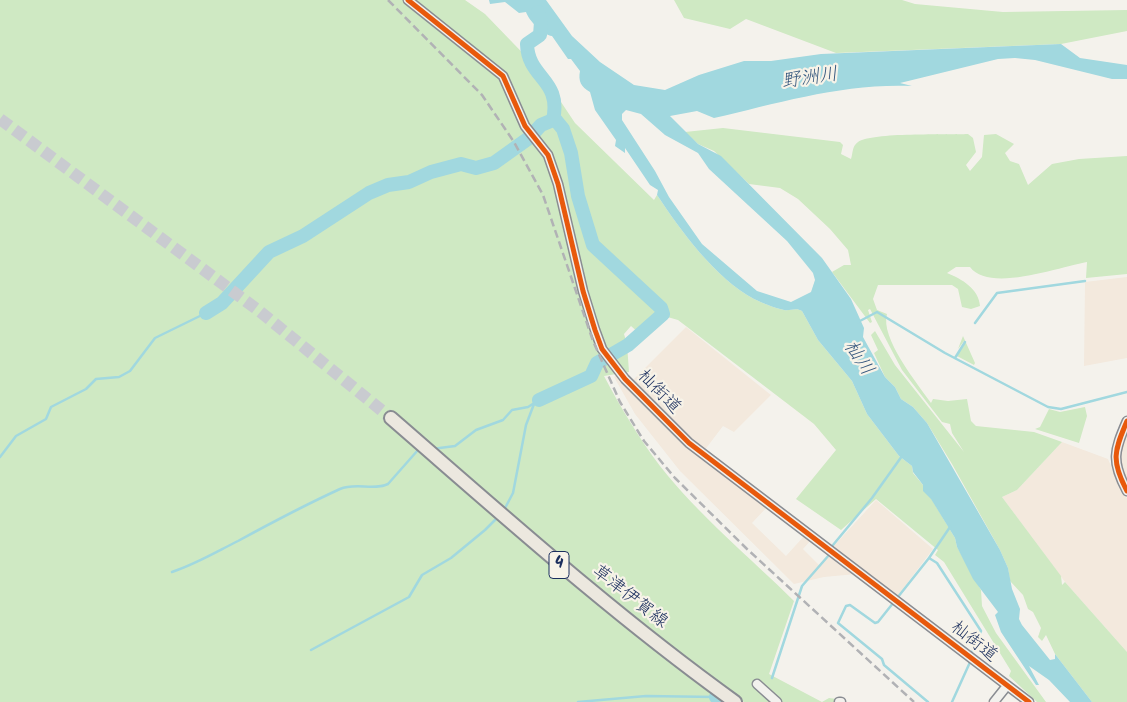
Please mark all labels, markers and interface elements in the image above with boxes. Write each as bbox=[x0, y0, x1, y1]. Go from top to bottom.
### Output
water label: 野洲川 bbox=[780, 65, 840, 95]
water label: 杣川 bbox=[837, 337, 877, 381]
street label: 杣街道 bbox=[631, 366, 685, 420]
road number: 4 bbox=[549, 552, 569, 578]
street label: 草津伊賀線 bbox=[587, 562, 671, 634]
street label: 杣街道 bbox=[945, 618, 1001, 668]

